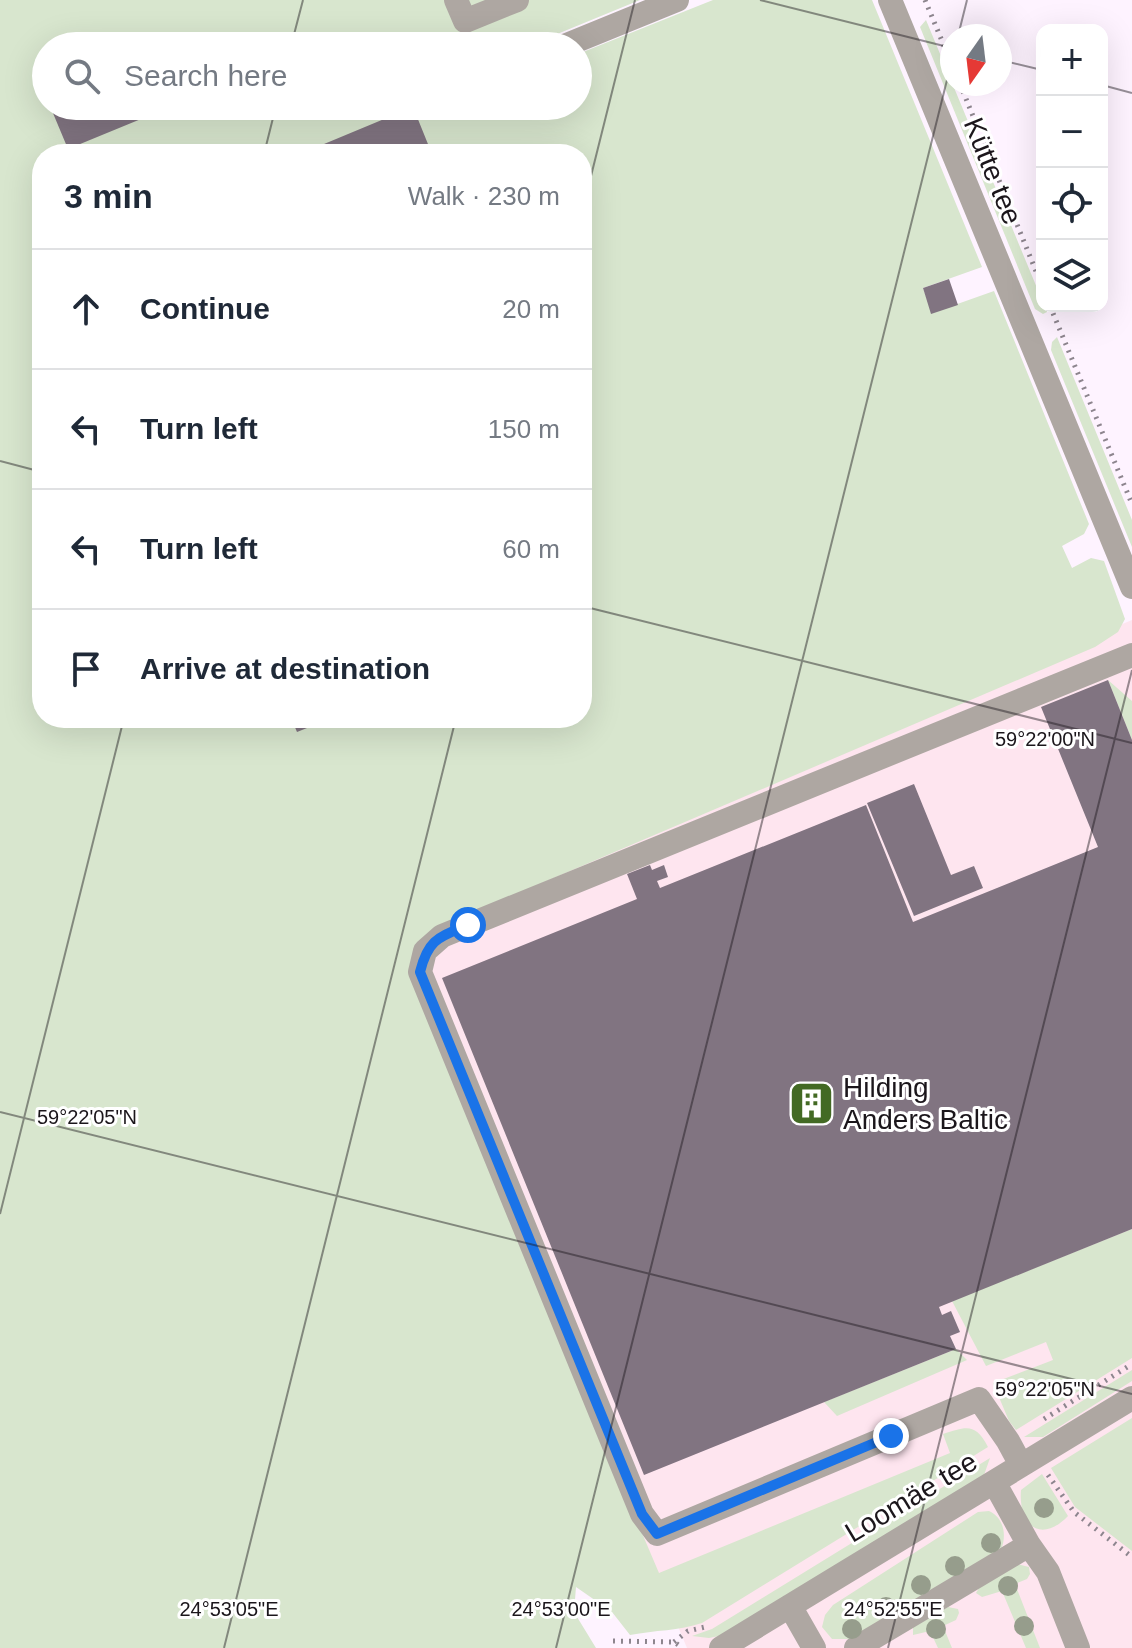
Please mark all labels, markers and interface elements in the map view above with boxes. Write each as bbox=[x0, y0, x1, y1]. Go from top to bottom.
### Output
north arrow bbox=[940, 24, 1012, 96]
map controls bbox=[1036, 24, 1108, 312]
button: + bbox=[1036, 24, 1108, 96]
search box bbox=[32, 32, 592, 120]
icon: search bbox=[60, 54, 104, 98]
text: Search here bbox=[124, 59, 287, 92]
button: − bbox=[1036, 96, 1108, 168]
street label: Kütte tee bbox=[958, 113, 1028, 229]
button: locate bbox=[1036, 168, 1108, 240]
text: 3 min bbox=[64, 177, 153, 215]
text: Walk · 230 m bbox=[408, 181, 560, 211]
button: layers bbox=[1036, 240, 1108, 312]
icon: ahead bbox=[64, 287, 108, 331]
text: Continue bbox=[140, 292, 270, 325]
text: 20 m bbox=[502, 294, 560, 324]
icon: left bbox=[64, 407, 108, 451]
text: Turn left bbox=[140, 412, 258, 445]
text: 150 m bbox=[488, 414, 560, 444]
icon: left bbox=[64, 527, 108, 571]
text: Turn left bbox=[140, 532, 258, 565]
text: 60 m bbox=[502, 534, 560, 564]
icon: arrive bbox=[64, 647, 108, 691]
text: Arrive at destination bbox=[140, 652, 430, 685]
text: 59°22'00"N bbox=[995, 728, 1095, 750]
route start bbox=[450, 907, 486, 943]
place label: Hilding Anders Baltic bbox=[843, 1072, 1008, 1135]
building icon: Hilding Anders Baltic bbox=[788, 1079, 836, 1127]
text: 59°22'05"N bbox=[37, 1106, 137, 1128]
text: 59°22'05"N bbox=[995, 1378, 1095, 1400]
route end bbox=[873, 1418, 909, 1454]
street label: Loomäe tee bbox=[840, 1446, 982, 1548]
text: 24°53'05"E bbox=[180, 1598, 279, 1620]
text: 24°53'00"E bbox=[512, 1598, 611, 1620]
text: 24°52'55"E bbox=[844, 1598, 943, 1620]

